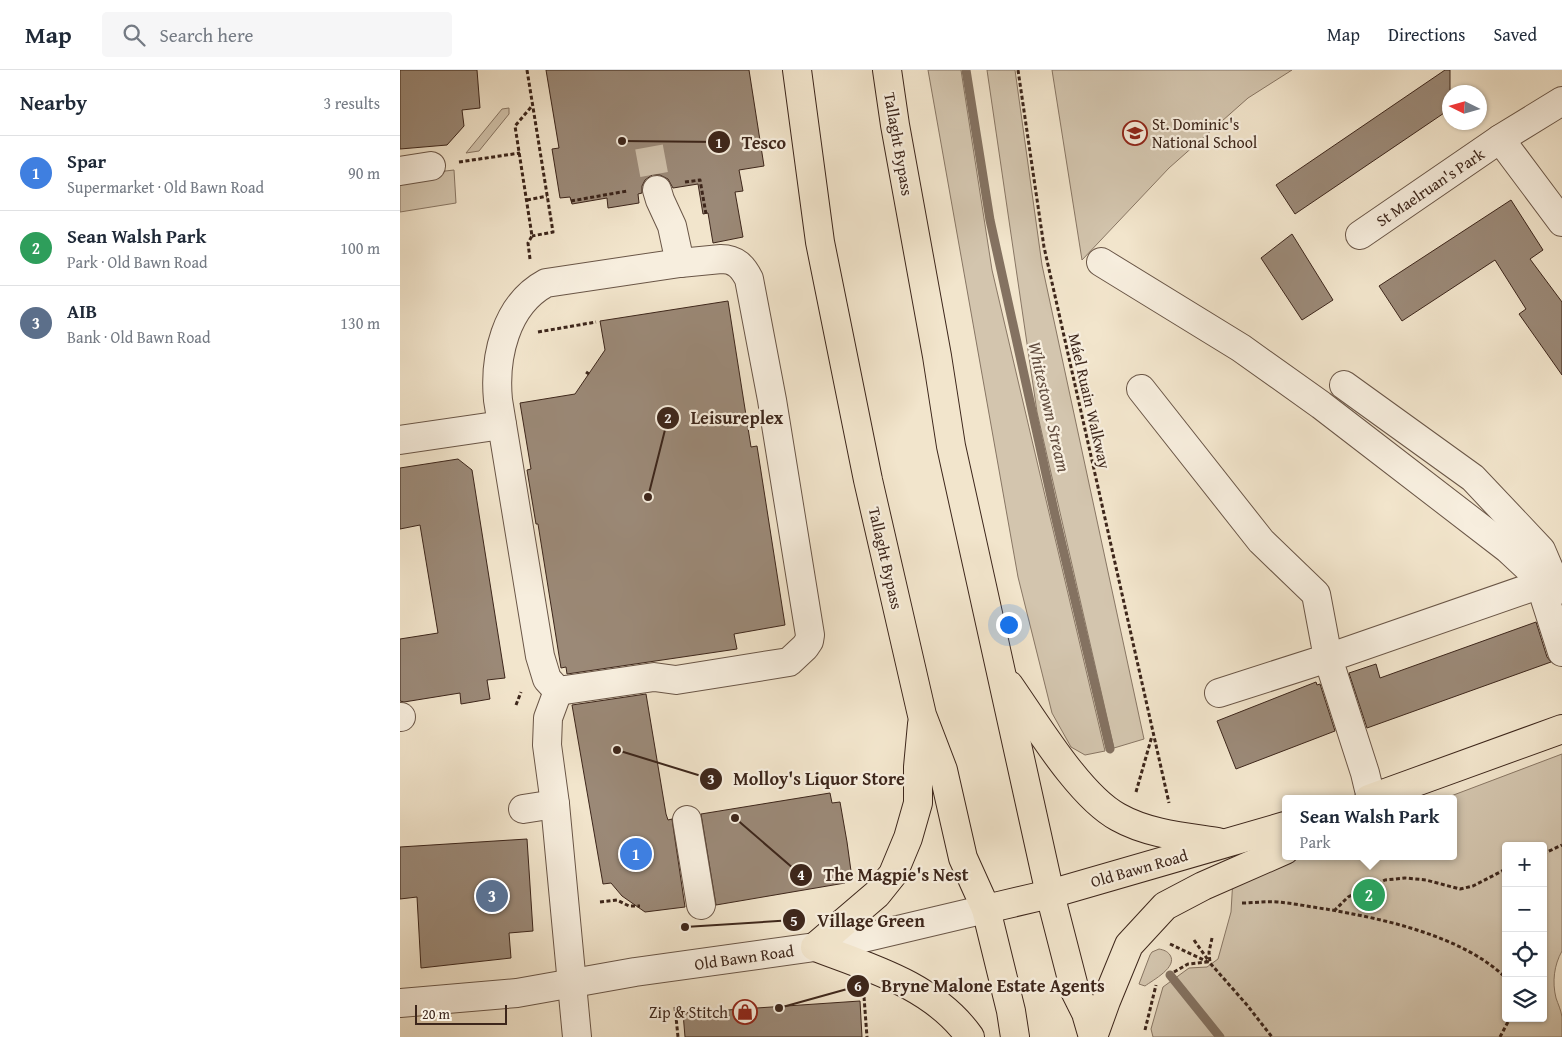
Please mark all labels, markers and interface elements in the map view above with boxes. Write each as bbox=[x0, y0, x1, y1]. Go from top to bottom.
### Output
search box bbox=[102, 12, 452, 57]
text: Map bbox=[25, 17, 72, 52]
icon: search bbox=[120, 21, 148, 49]
text: Search here bbox=[160, 21, 253, 49]
text: Map bbox=[1327, 21, 1360, 48]
text: Directions bbox=[1388, 21, 1465, 48]
text: Saved bbox=[1493, 21, 1537, 48]
north arrow bbox=[1442, 85, 1487, 130]
text: Nearby bbox=[20, 87, 87, 118]
street label: Tallaght Bypass bbox=[878, 90, 920, 198]
text: 3 results bbox=[323, 91, 380, 115]
place label: St. Dominic's National School bbox=[1152, 112, 1258, 154]
school or university icon: St. Dominic's National School bbox=[1122, 120, 1148, 146]
callout: Tesco bbox=[707, 126, 796, 159]
text: Tesco bbox=[742, 129, 787, 156]
text: 1 bbox=[715, 132, 723, 153]
street label: St Maelruan's Park bbox=[1371, 141, 1490, 232]
text: Spar bbox=[67, 147, 106, 175]
text: 1 bbox=[32, 161, 40, 185]
text: 90 m bbox=[348, 161, 380, 185]
text: Supermarket · Old Bawn Road bbox=[67, 175, 264, 199]
text: Sean Walsh Park bbox=[67, 222, 206, 250]
text: 2 bbox=[32, 236, 40, 260]
text: 100 m bbox=[340, 236, 380, 260]
text: Park · Old Bawn Road bbox=[67, 250, 208, 274]
text: AIB bbox=[67, 297, 97, 325]
text: 3 bbox=[32, 311, 40, 335]
text: 130 m bbox=[340, 311, 380, 335]
text: Bank · Old Bawn Road bbox=[67, 325, 210, 349]
street label: Máel Ruain Walkway bbox=[1063, 331, 1117, 471]
water label: Whitestown Stream bbox=[1021, 339, 1078, 475]
callout: Leisureplex bbox=[655, 402, 793, 435]
text: Leisureplex bbox=[691, 404, 784, 431]
text: 2 bbox=[664, 407, 672, 428]
street label: Tallaght Bypass bbox=[863, 504, 909, 612]
your location bbox=[996, 612, 1022, 638]
callout: Molloy's Liquor Store bbox=[698, 762, 915, 795]
text: Molloy's Liquor Store bbox=[733, 765, 905, 792]
text: 3 bbox=[707, 768, 715, 789]
popup bbox=[1282, 795, 1457, 860]
text: Sean Walsh Park bbox=[1300, 802, 1439, 830]
text: Park bbox=[1300, 830, 1331, 854]
pin: 1 bbox=[620, 835, 652, 873]
map controls bbox=[1502, 842, 1547, 1022]
button: + bbox=[1502, 842, 1547, 887]
street label: Old Bawn Road bbox=[1088, 843, 1191, 893]
callout: The Magpie's Nest bbox=[789, 858, 979, 891]
text: The Magpie's Nest bbox=[823, 861, 969, 888]
text: 4 bbox=[797, 864, 805, 885]
pin: 2 bbox=[1353, 876, 1385, 914]
pin: 3 bbox=[476, 877, 508, 915]
button: − bbox=[1502, 887, 1547, 932]
callout: Village Green bbox=[782, 904, 934, 937]
text: Village Green bbox=[817, 907, 925, 934]
text: 5 bbox=[790, 910, 798, 931]
button: locate bbox=[1502, 932, 1547, 977]
street label: Old Bawn Road bbox=[693, 938, 796, 976]
callout: Bryne Malone Estate Agents bbox=[846, 969, 1114, 1002]
text: Bryne Malone Estate Agents bbox=[881, 972, 1105, 999]
text: 6 bbox=[854, 975, 862, 996]
button: layers bbox=[1502, 977, 1547, 1022]
shop icon: Zip & Stitch bbox=[732, 999, 758, 1025]
place label: Zip & Stitch bbox=[649, 1000, 728, 1024]
scale bar bbox=[415, 1002, 508, 1025]
text: 20 m bbox=[422, 1004, 450, 1024]

